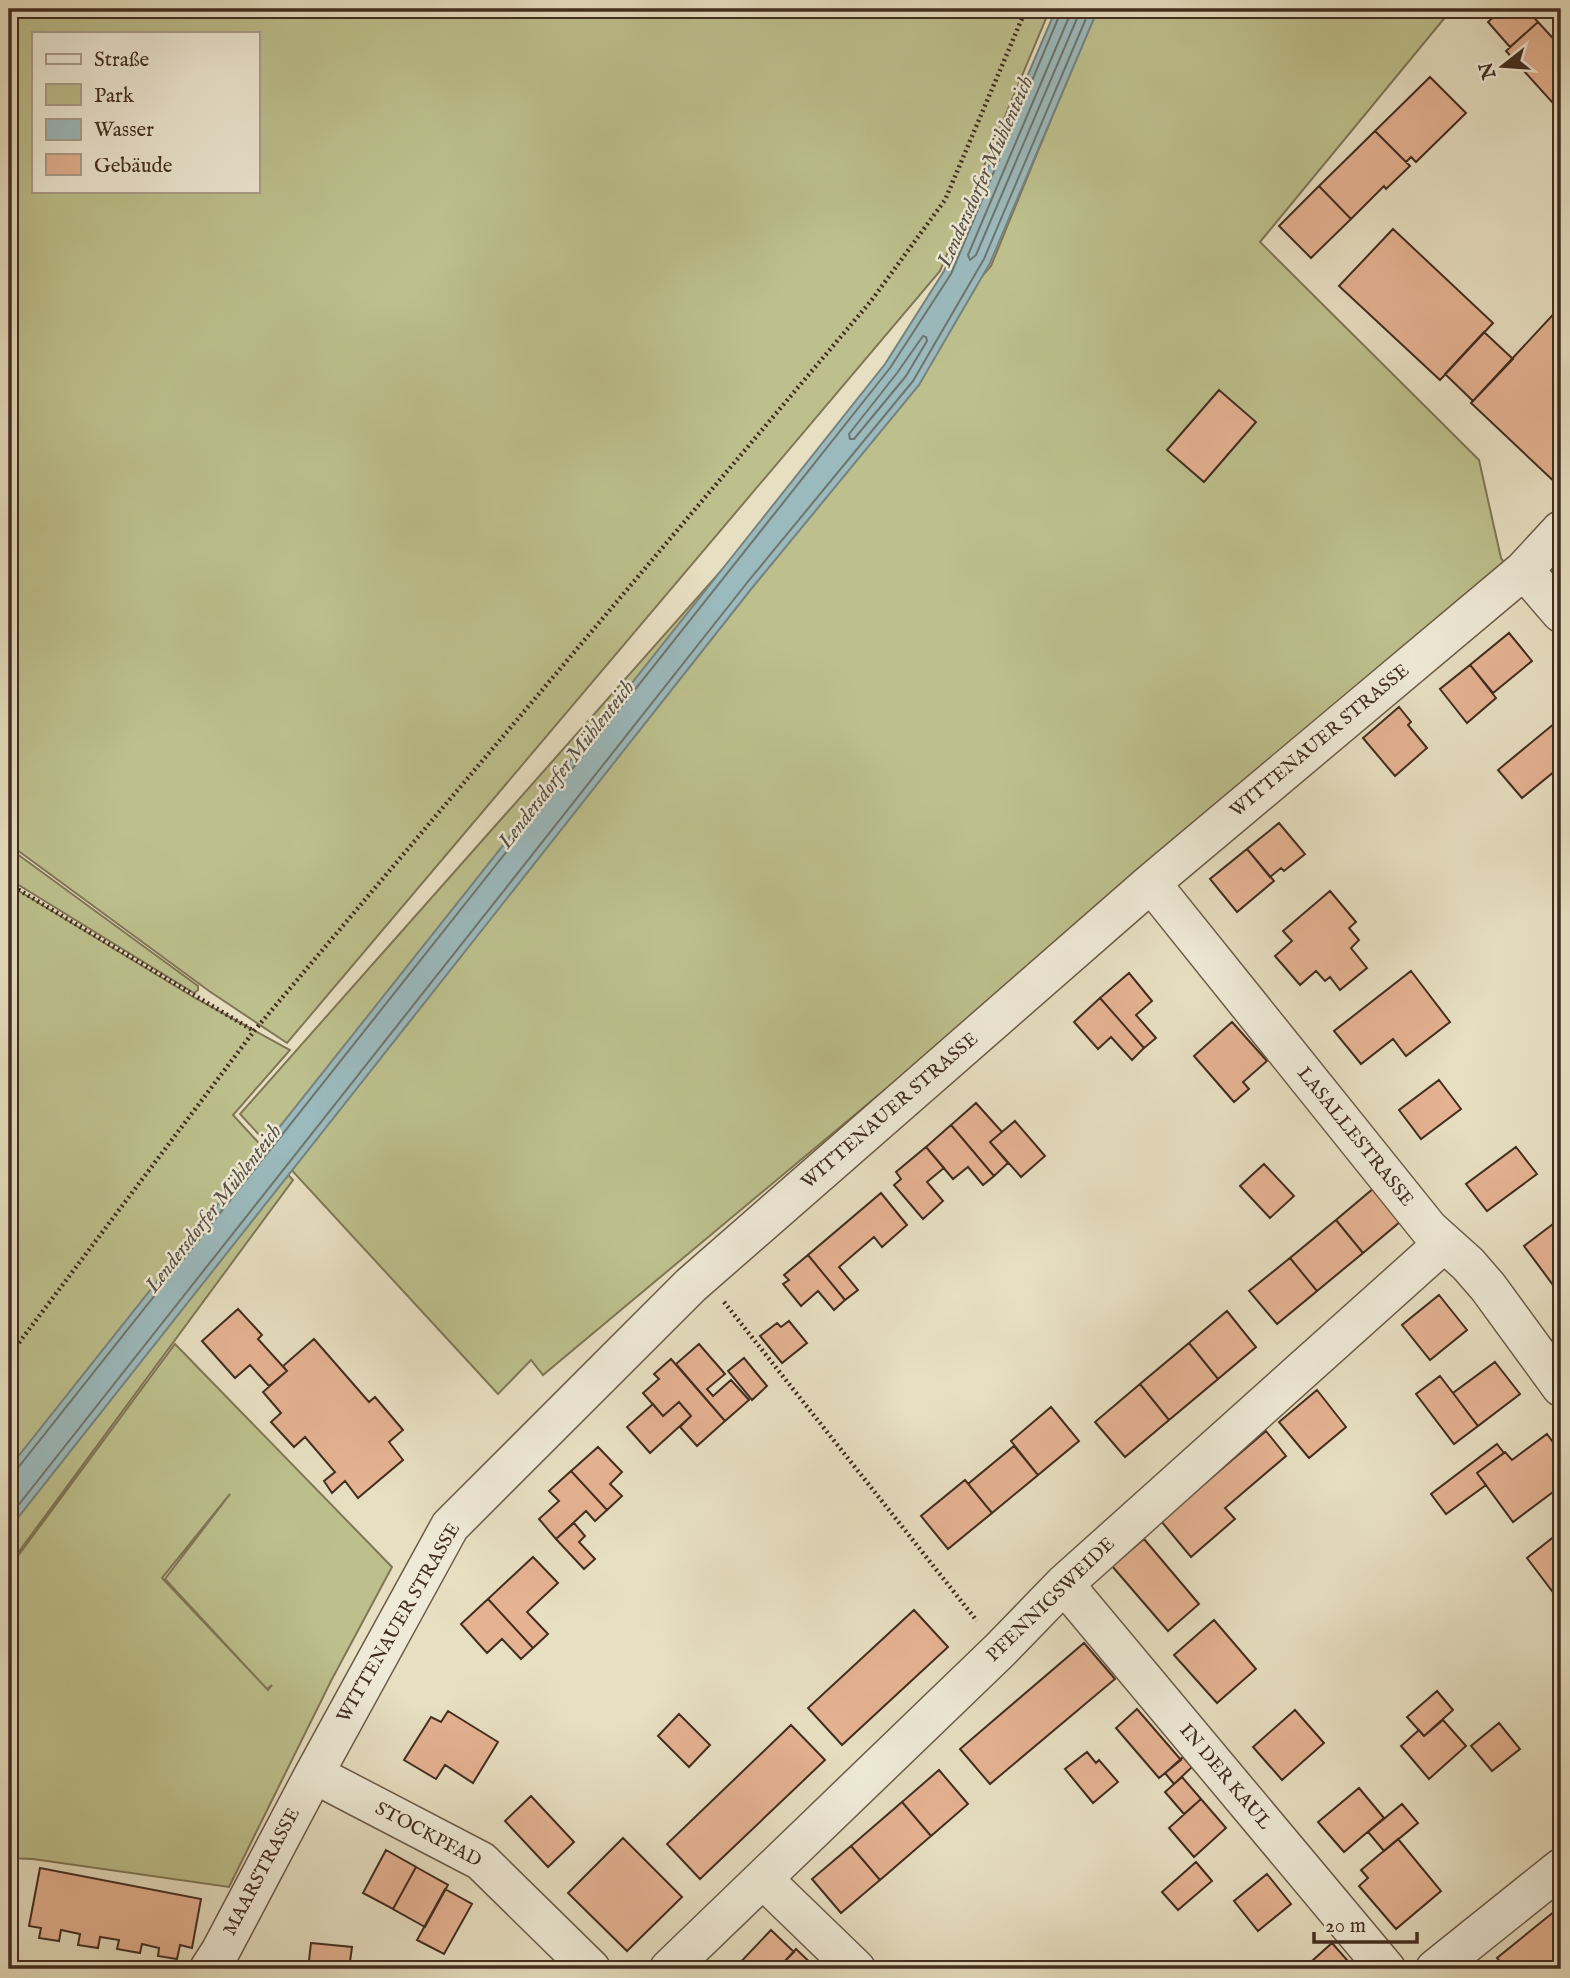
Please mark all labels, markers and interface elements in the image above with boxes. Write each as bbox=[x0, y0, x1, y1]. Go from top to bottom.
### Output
legend bbox=[32, 32, 259, 192]
north arrow bbox=[1468, 32, 1538, 102]
text: Straße bbox=[94, 47, 150, 74]
text: N bbox=[1475, 58, 1503, 83]
water label: Lendersdorfer Mühlenteich bbox=[931, 72, 1040, 273]
text: Park bbox=[94, 83, 135, 110]
text: Wasser bbox=[94, 117, 154, 144]
text: Gebäude bbox=[94, 153, 173, 180]
street label: WITTENAUER STRASSE bbox=[1225, 659, 1415, 823]
water label: Lendersdorfer Mühlenteich bbox=[492, 675, 641, 855]
street label: WITTENAUER STRASSE bbox=[797, 1028, 983, 1194]
street label: LASALLESTRASSE bbox=[1291, 1062, 1419, 1212]
water label: Lendersdorfer Mühlenteich bbox=[139, 1119, 288, 1299]
street label: WITTENAUER STRASSE bbox=[332, 1519, 466, 1727]
street label: PFENNIGSWEIDE bbox=[982, 1532, 1120, 1668]
street label: IN DER KAUL bbox=[1174, 1719, 1277, 1835]
street label: STOCKPFAD bbox=[371, 1797, 485, 1873]
street label: MAARSTRASSE bbox=[218, 1804, 306, 1940]
scale bar bbox=[1314, 1901, 1418, 1945]
text: 20 m bbox=[1325, 1913, 1366, 1940]

